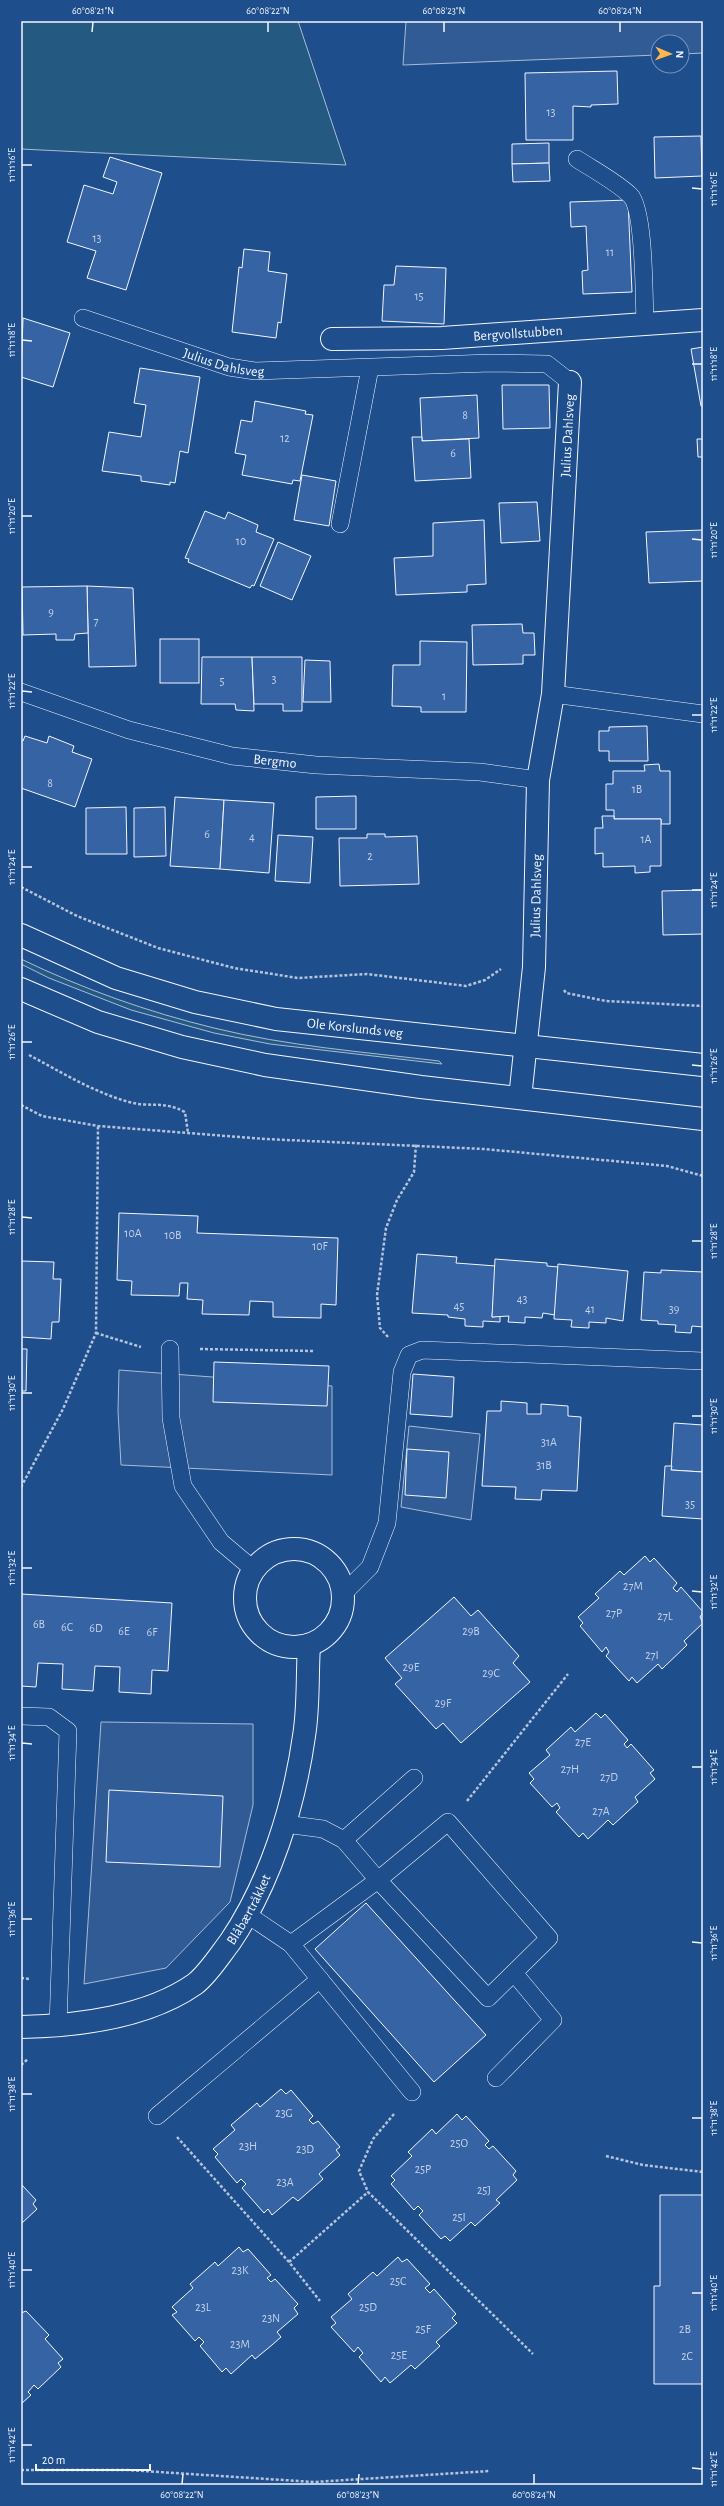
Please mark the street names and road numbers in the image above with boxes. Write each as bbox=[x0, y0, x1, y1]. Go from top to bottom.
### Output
street label: Bergvollstubben bbox=[473, 324, 563, 344]
street label: Julius Dahlsveg bbox=[181, 346, 265, 379]
street label: Julius Dahlsveg bbox=[559, 393, 577, 477]
street label: Bergmo bbox=[253, 752, 297, 771]
street label: Julius Dahlsveg bbox=[529, 854, 544, 938]
street label: Ole Korslunds veg bbox=[306, 1016, 404, 1041]
street label: Blåbærtråkket bbox=[224, 1872, 274, 1947]

